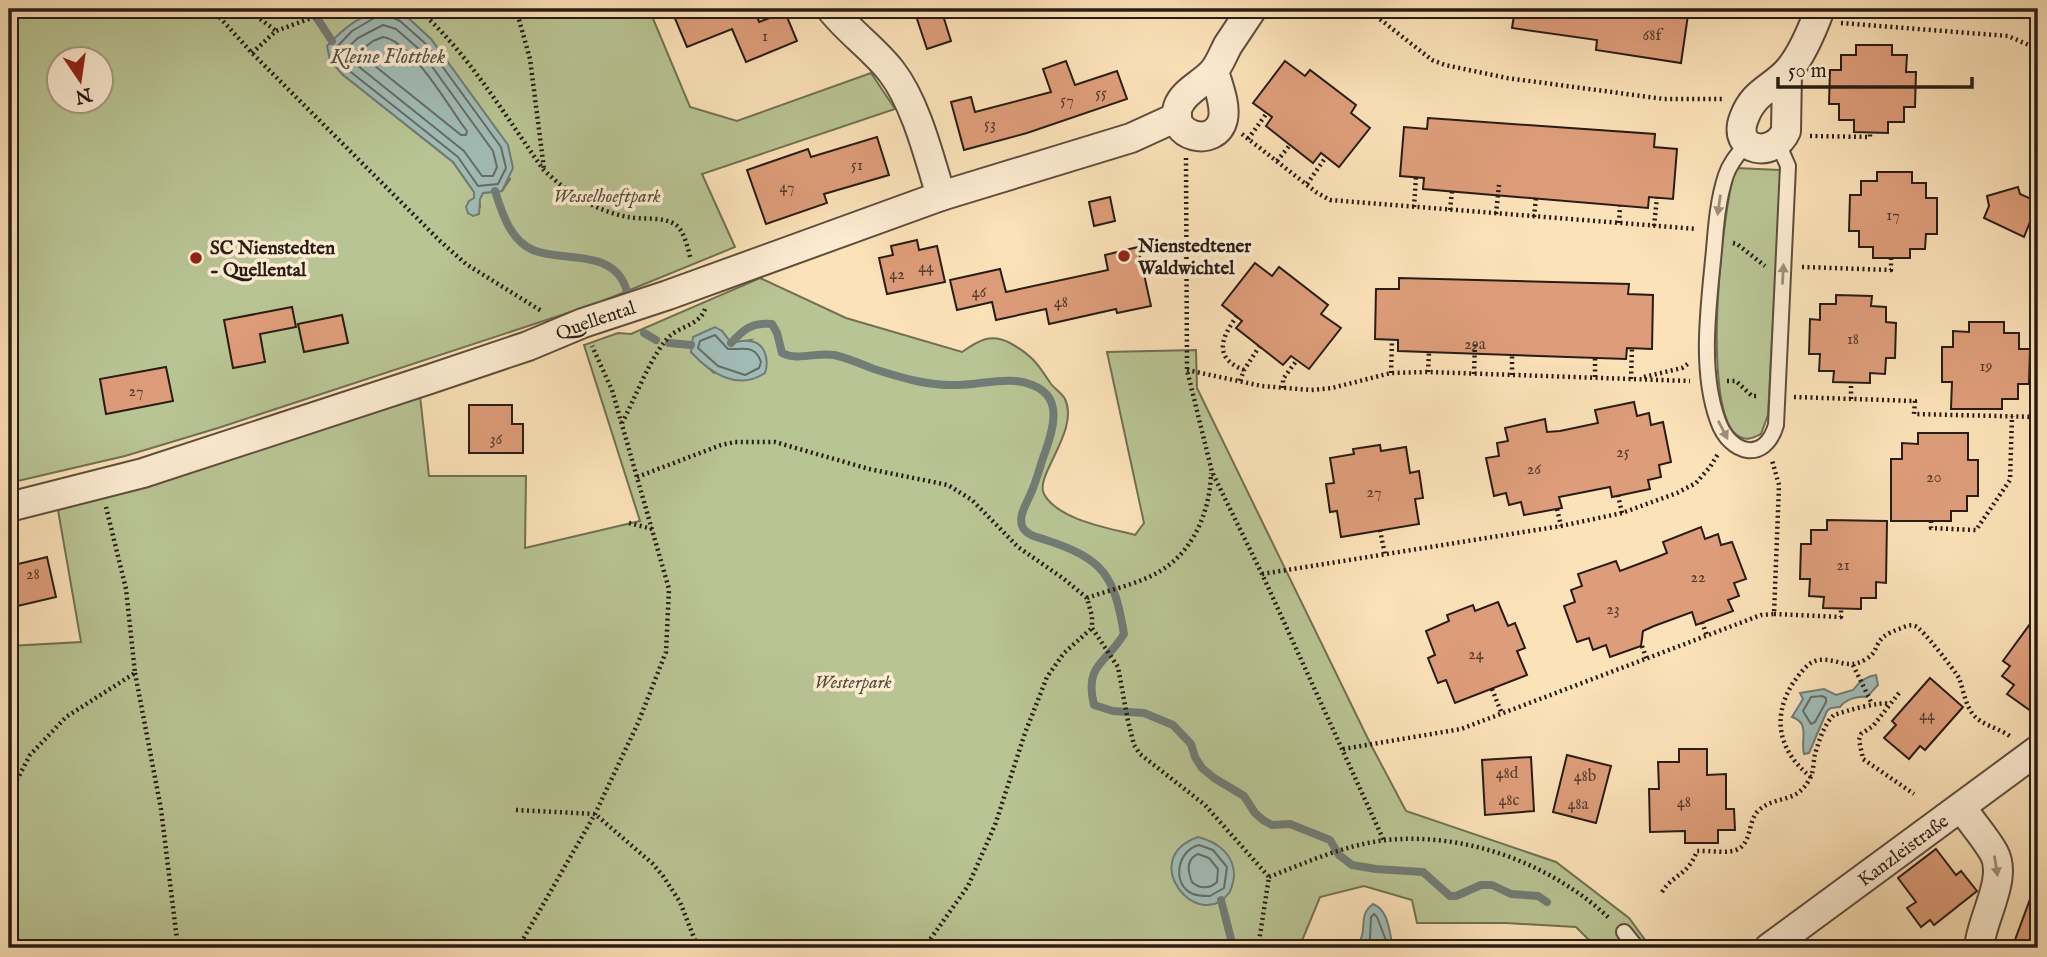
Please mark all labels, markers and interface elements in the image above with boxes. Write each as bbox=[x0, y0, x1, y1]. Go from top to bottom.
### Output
house number: 68f bbox=[1643, 26, 1665, 46]
house number: 1 bbox=[762, 27, 768, 47]
water label: Kleine Flottbek bbox=[330, 44, 446, 71]
north arrow bbox=[46, 46, 116, 116]
scale bar bbox=[1778, 46, 1972, 90]
text: 50 m bbox=[1788, 58, 1827, 85]
text: N bbox=[72, 81, 95, 108]
house number: 55 bbox=[1095, 84, 1107, 104]
house number: 57 bbox=[1060, 91, 1074, 111]
house number: 53 bbox=[984, 115, 996, 135]
house number: 51 bbox=[851, 156, 863, 176]
house number: 47 bbox=[780, 178, 794, 198]
park label: Wesselhoeftpark bbox=[553, 185, 661, 209]
one-way arrow bbox=[1714, 194, 1725, 216]
house number: 17 bbox=[1886, 206, 1900, 226]
place label: Nienstedtener Waldwichtel bbox=[1137, 235, 1252, 281]
place label: SC Nienstedten - Quellental bbox=[210, 237, 335, 283]
marker: Nienstedtener Waldwichtel bbox=[1116, 248, 1132, 264]
marker: SC Nienstedten - Quellental bbox=[188, 250, 204, 266]
house number: 44 bbox=[918, 258, 934, 278]
one-way arrow bbox=[1778, 263, 1789, 285]
house number: 42 bbox=[889, 265, 905, 285]
house number: 46 bbox=[972, 283, 987, 303]
house number: 48 bbox=[1054, 293, 1068, 313]
street label: Quellental bbox=[552, 296, 640, 347]
house number: 18 bbox=[1847, 330, 1859, 350]
house number: 29a bbox=[1464, 335, 1486, 355]
house number: 19 bbox=[1980, 357, 1992, 377]
house number: 27 bbox=[129, 382, 143, 402]
one-way arrow bbox=[1717, 420, 1728, 440]
house number: 36 bbox=[490, 430, 503, 450]
house number: 25 bbox=[1616, 443, 1630, 463]
house number: 26 bbox=[1527, 460, 1541, 480]
house number: 20 bbox=[1926, 468, 1942, 488]
house number: 27 bbox=[1367, 483, 1381, 503]
house number: 21 bbox=[1836, 556, 1850, 576]
house number: 28 bbox=[26, 565, 40, 585]
house number: 22 bbox=[1690, 568, 1706, 588]
house number: 23 bbox=[1606, 600, 1620, 620]
house number: 24 bbox=[1468, 645, 1484, 665]
park label: Westerpark bbox=[814, 671, 892, 695]
house number: 44 bbox=[1919, 706, 1935, 726]
house number: 48d bbox=[1496, 764, 1519, 784]
house number: 48b bbox=[1574, 767, 1597, 787]
house number: 48c bbox=[1499, 791, 1520, 811]
house number: 48 bbox=[1677, 793, 1691, 813]
house number: 48a bbox=[1567, 795, 1589, 815]
street label: Kanzleistraße bbox=[1854, 810, 1954, 893]
one-way arrow bbox=[1991, 855, 2002, 877]

